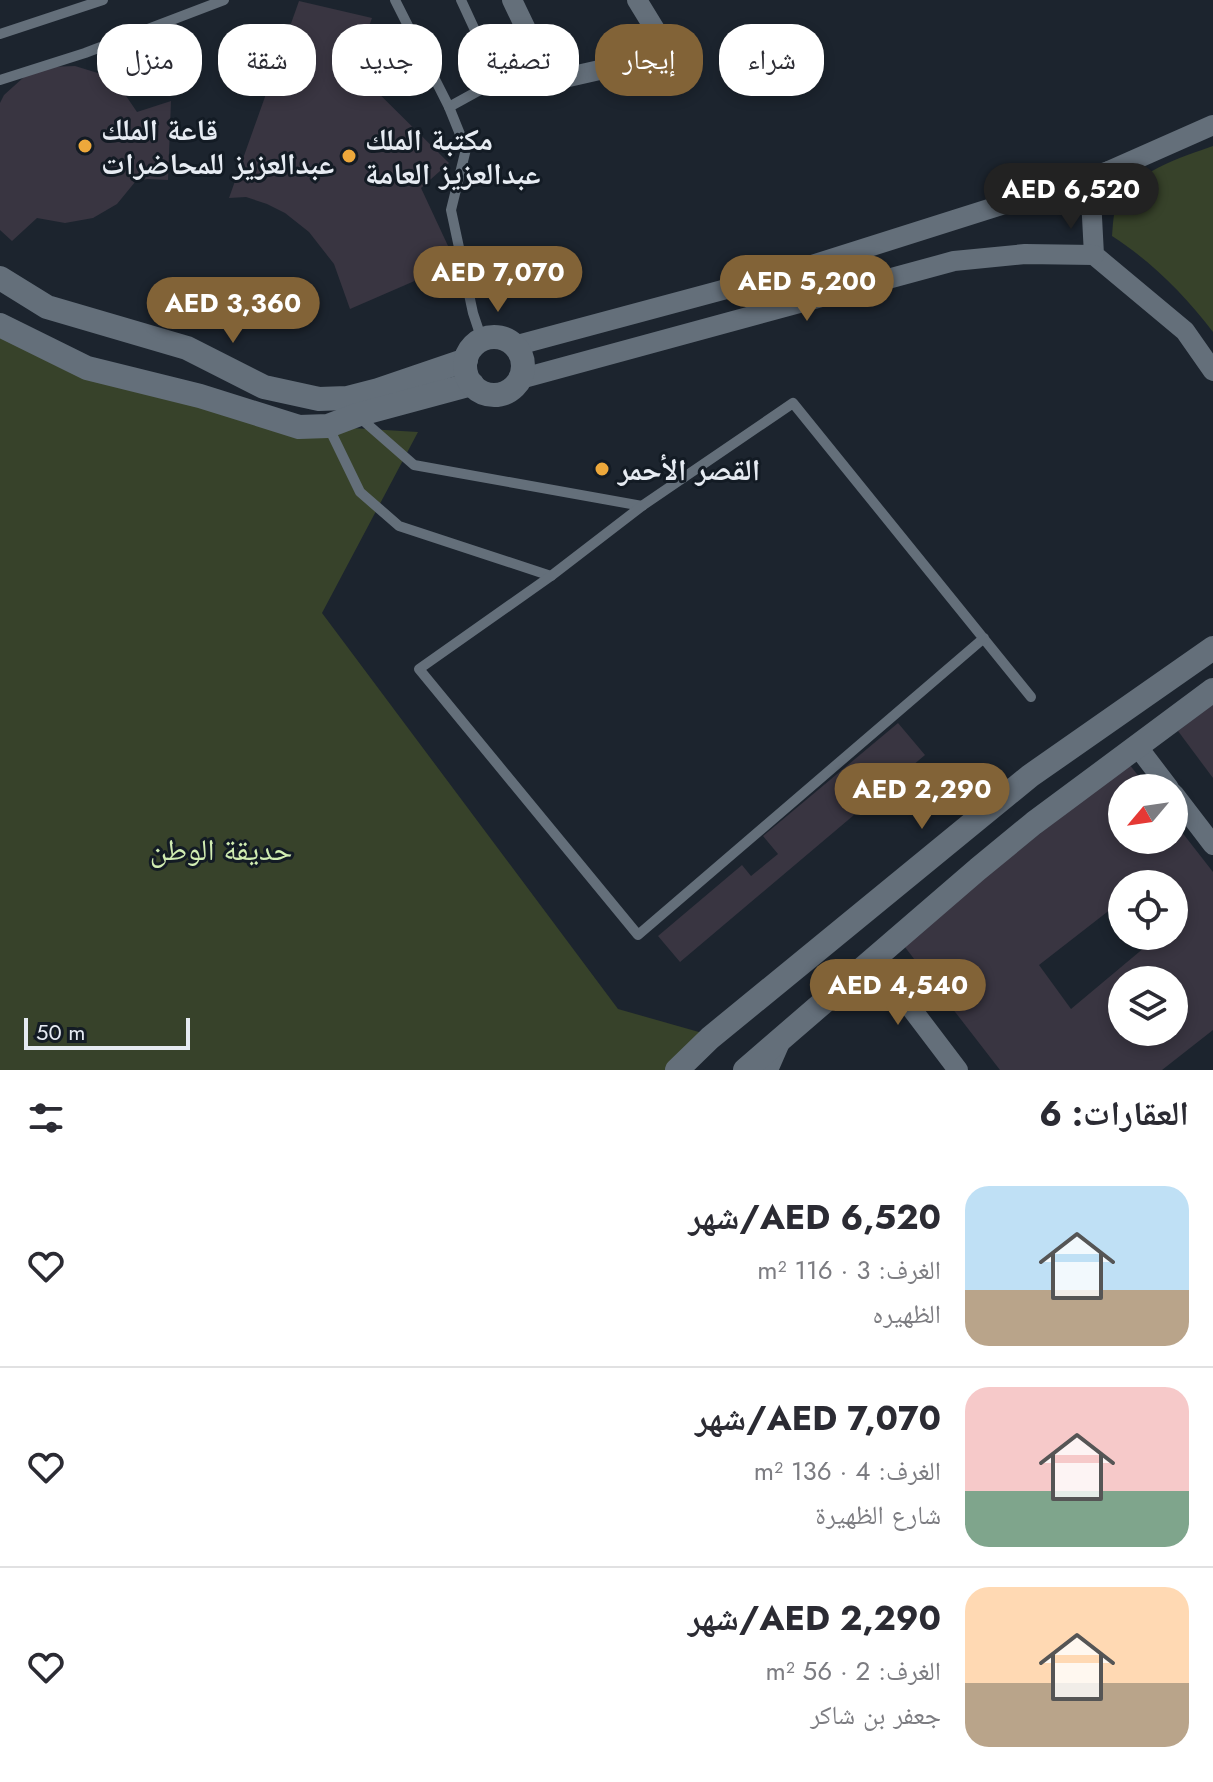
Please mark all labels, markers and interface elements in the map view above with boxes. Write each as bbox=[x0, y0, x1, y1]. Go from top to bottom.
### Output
chip: منزل bbox=[97, 24, 202, 96]
chip: شقة bbox=[218, 24, 316, 96]
chip: جديد bbox=[332, 24, 442, 96]
chip: تصفية bbox=[458, 24, 579, 96]
chip: إيجار bbox=[595, 24, 703, 96]
chip: شراء bbox=[719, 24, 824, 96]
place label: قاعة الملك عبدالعزيز للمحاضرات bbox=[101, 108, 334, 185]
place label: مكتبة الملك عبدالعزيز العامة bbox=[365, 118, 541, 195]
marker: قاعة الملك عبدالعزيز للمحاضرات bbox=[76, 137, 94, 155]
marker: مكتبة الملك عبدالعزيز العامة bbox=[340, 147, 358, 165]
pin: AED 6,520 bbox=[979, 163, 1163, 231]
text: AED 6,520 bbox=[1002, 170, 1140, 208]
pin: AED 7,070 bbox=[406, 246, 590, 314]
text: AED 7,070 bbox=[431, 253, 565, 291]
pin: AED 5,200 bbox=[715, 255, 899, 323]
text: AED 5,200 bbox=[738, 262, 876, 300]
pin: AED 3,360 bbox=[141, 277, 325, 345]
text: AED 3,360 bbox=[165, 284, 301, 322]
place label: القصر الأحمر bbox=[616, 448, 760, 491]
marker: القصر الأحمر bbox=[593, 460, 611, 478]
pin: AED 2,290 bbox=[830, 763, 1014, 831]
text: AED 2,290 bbox=[853, 770, 991, 808]
north arrow bbox=[1108, 774, 1188, 854]
map controls bbox=[1108, 774, 1188, 1046]
park label: حديقة الوطن bbox=[150, 828, 292, 871]
button: locate bbox=[1108, 870, 1188, 950]
pin: AED 4,540 bbox=[806, 959, 990, 1027]
text: AED 4,540 bbox=[828, 966, 968, 1004]
button: layers bbox=[1108, 966, 1188, 1046]
scale bar bbox=[24, 1014, 190, 1050]
text: 50 m bbox=[36, 1016, 85, 1048]
text: العقارات: 6 bbox=[1039, 1089, 1189, 1138]
icon: filters bbox=[24, 1096, 68, 1140]
text: AED 6,520/شهر bbox=[688, 1193, 941, 1242]
icon: home bbox=[1029, 1218, 1125, 1314]
icon: heart bbox=[24, 1244, 68, 1288]
text: الغرف: 3 · 116 m² bbox=[757, 1251, 941, 1289]
text: الظهيره bbox=[873, 1295, 941, 1333]
text: AED 7,070/شهر bbox=[695, 1394, 941, 1443]
icon: home bbox=[1029, 1419, 1125, 1515]
icon: heart bbox=[24, 1445, 68, 1489]
text: الغرف: 4 · 136 m² bbox=[754, 1452, 941, 1490]
text: شارع الظهيرة bbox=[815, 1496, 941, 1534]
text: AED 2,290/شهر bbox=[688, 1594, 941, 1643]
icon: home bbox=[1029, 1619, 1125, 1715]
icon: heart bbox=[24, 1645, 68, 1689]
text: الغرف: 2 · 56 m² bbox=[765, 1652, 941, 1690]
text: جعفر بن شاكر bbox=[810, 1696, 941, 1734]

